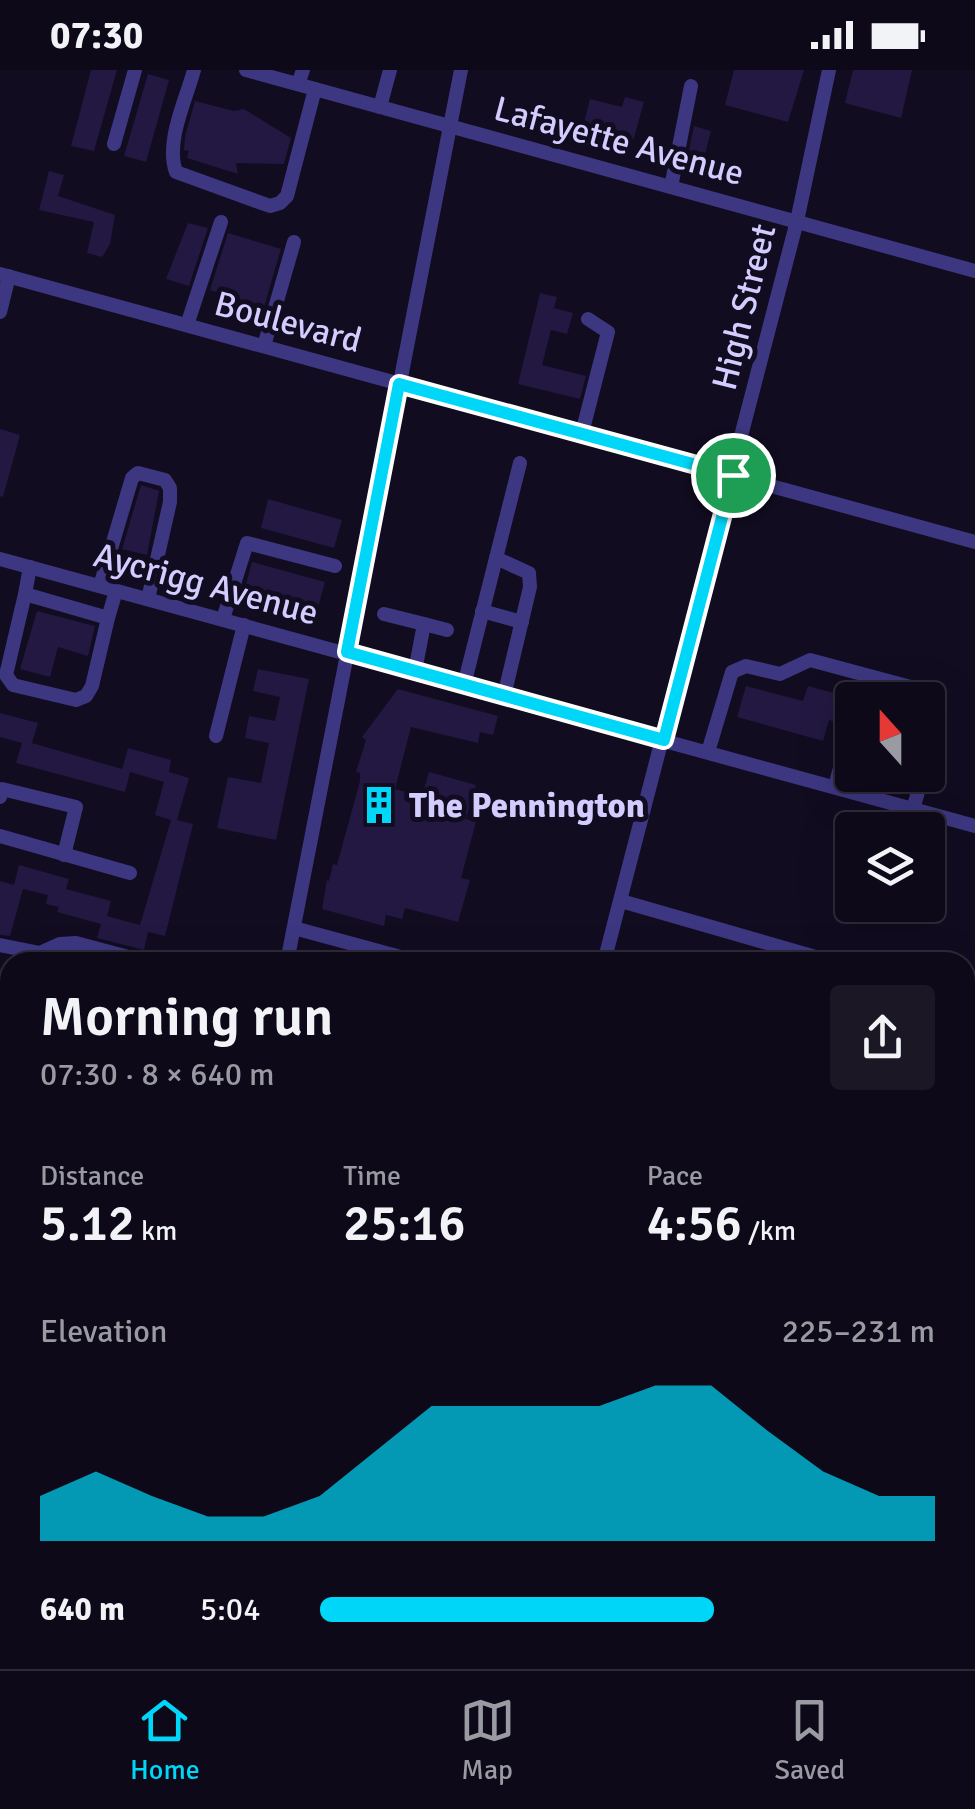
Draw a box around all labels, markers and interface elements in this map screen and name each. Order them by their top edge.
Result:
text: 07:30 [50,12,143,59]
street label: Lafayette Avenue [489,87,749,195]
street label: High Street [703,220,785,394]
street label: Boulevard [210,282,366,362]
pin [691,433,776,518]
icon: arrive [706,448,761,503]
street label: Aycrigg Avenue [89,533,323,635]
north arrow [835,682,945,792]
map controls [835,682,945,922]
building icon: The Pennington [358,784,400,826]
place label: The Pennington [409,784,645,827]
button: layers [835,812,945,922]
text: Morning run [40,983,333,1051]
button: share [830,985,935,1090]
text: 07:30 · 8 × 640 m [40,1055,275,1094]
text: Distance [40,1159,144,1193]
text: Time [343,1159,401,1193]
text: Pace [647,1159,703,1193]
text: 5.12 [40,1193,135,1255]
text: 25:16 [343,1193,465,1255]
text: 4:56 [647,1193,742,1255]
text: km [135,1214,177,1248]
text: /km [742,1214,796,1248]
text: Elevation [40,1312,167,1351]
text: 225–231 m [782,1312,935,1351]
text: 640 m [40,1590,125,1629]
text: 5:04 [200,1590,260,1629]
tab: Home [130,1693,200,1787]
tab: Map [460,1693,515,1787]
tab: Saved [775,1693,845,1787]

